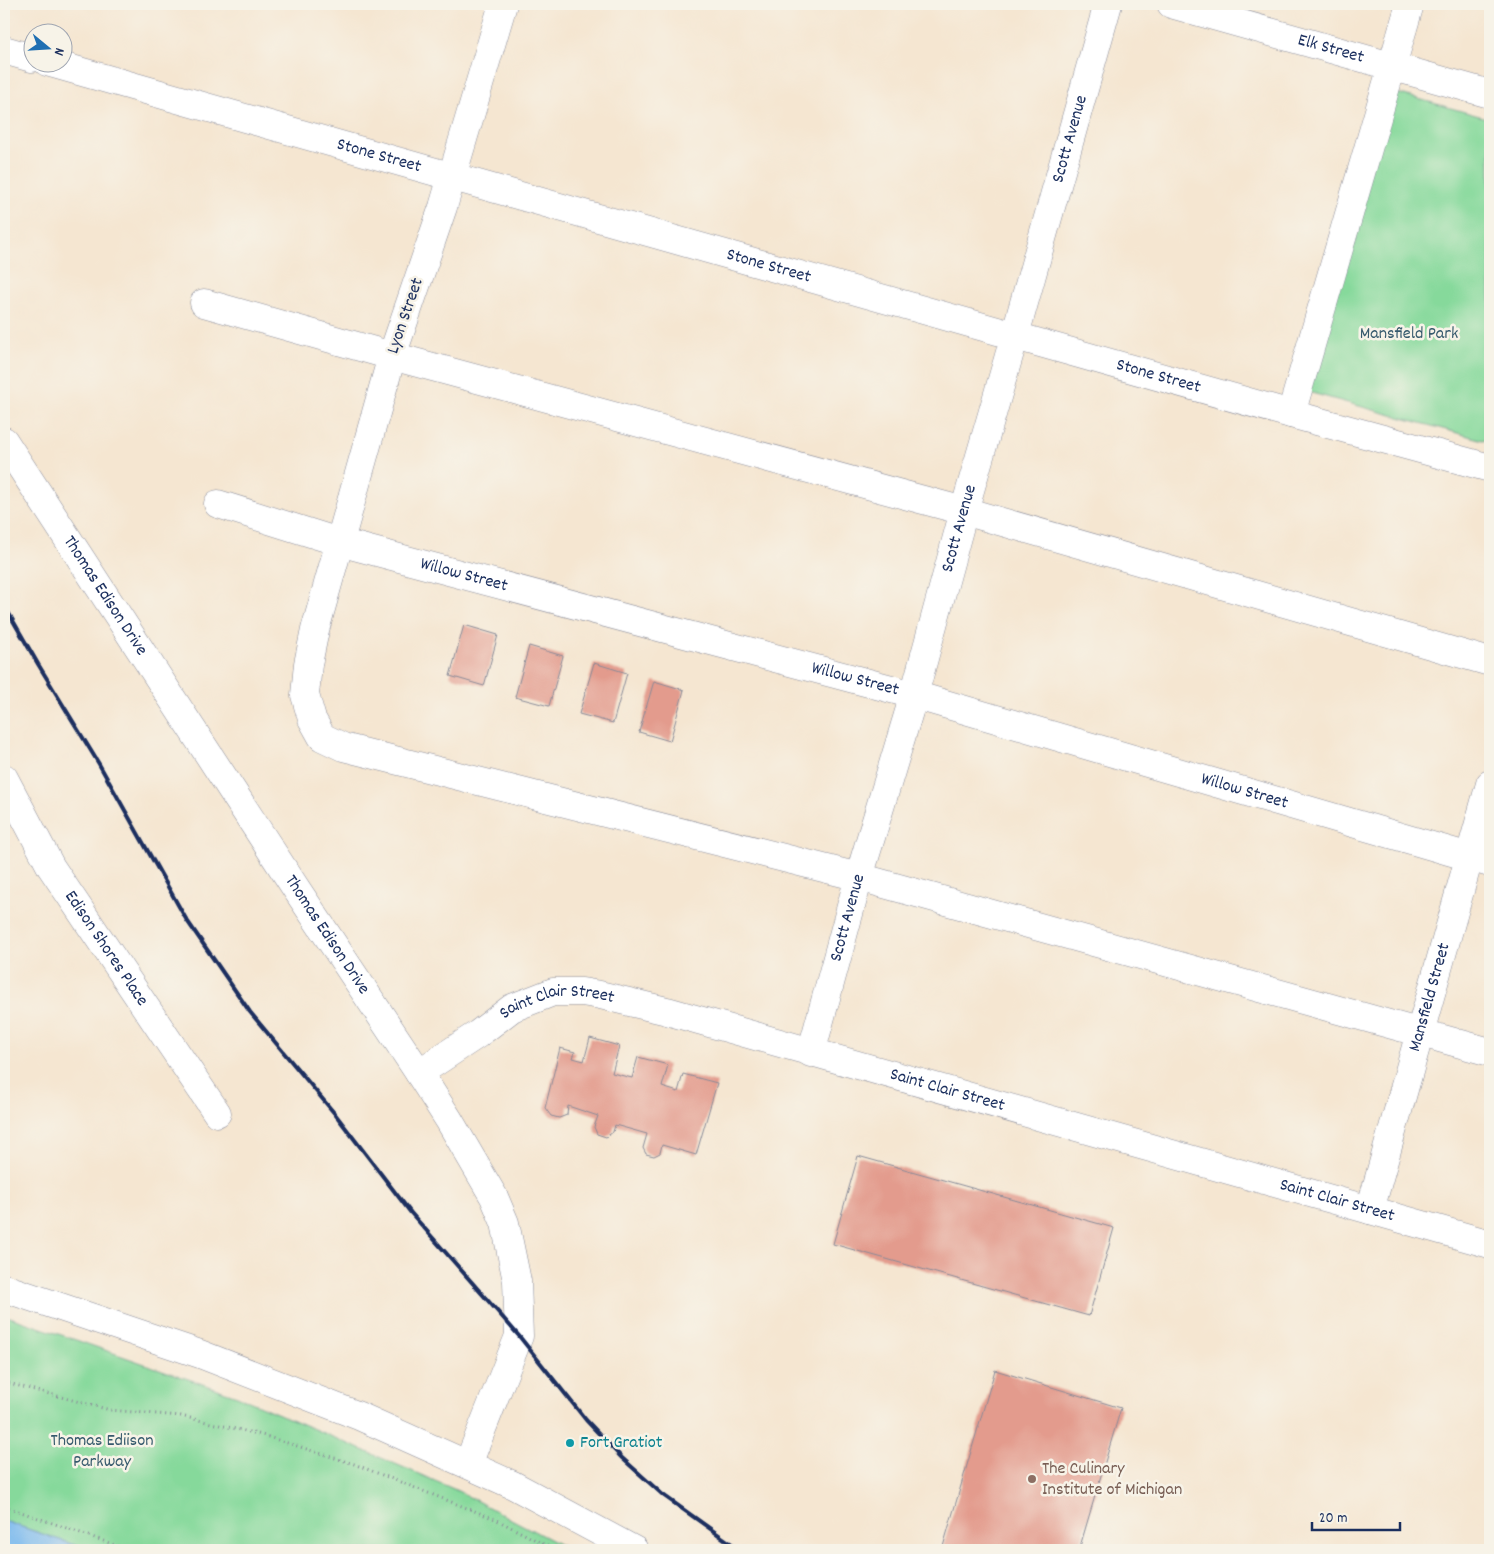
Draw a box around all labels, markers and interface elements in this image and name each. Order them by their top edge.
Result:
north arrow [22,22,72,72]
street label: Elk Street [1295,28,1367,70]
text: N [48,45,69,58]
street label: Scott Avenue [1046,92,1094,186]
street label: Stone Street [334,132,424,180]
street label: Stone Street [724,242,814,290]
street label: Lyon Street [381,274,431,357]
park label: Mansfield Park [1360,322,1458,347]
street label: Stone Street [1113,353,1204,400]
street label: Scott Avenue [935,482,983,575]
street label: Thomas Edison Drive [57,531,154,661]
street label: Willow Street [417,552,511,599]
street label: Willow Street [809,656,902,703]
street label: Willow Street [1198,767,1291,816]
street label: Thomas Edison Drive [278,870,376,1000]
street label: Scott Avenue [824,871,872,965]
street label: Edison Shores Place [58,886,154,1011]
street label: Mansfield Street [1403,940,1457,1054]
street label: Saint Clair Street [494,979,617,1026]
street label: Saint Clair Street [887,1062,1008,1119]
street label: Saint Clair Street [1277,1173,1398,1229]
park label: Thomas Ediison Parkway [50,1429,154,1475]
place label: Fort Gratiot [580,1431,663,1456]
marker: Fort Gratiot [564,1437,576,1449]
place label: The Culinary Institute of Michigan [1042,1457,1182,1503]
marker: The Culinary Institute of Michigan [1026,1473,1038,1485]
scale bar [1312,1499,1399,1531]
text: 20 m [1319,1508,1347,1530]

